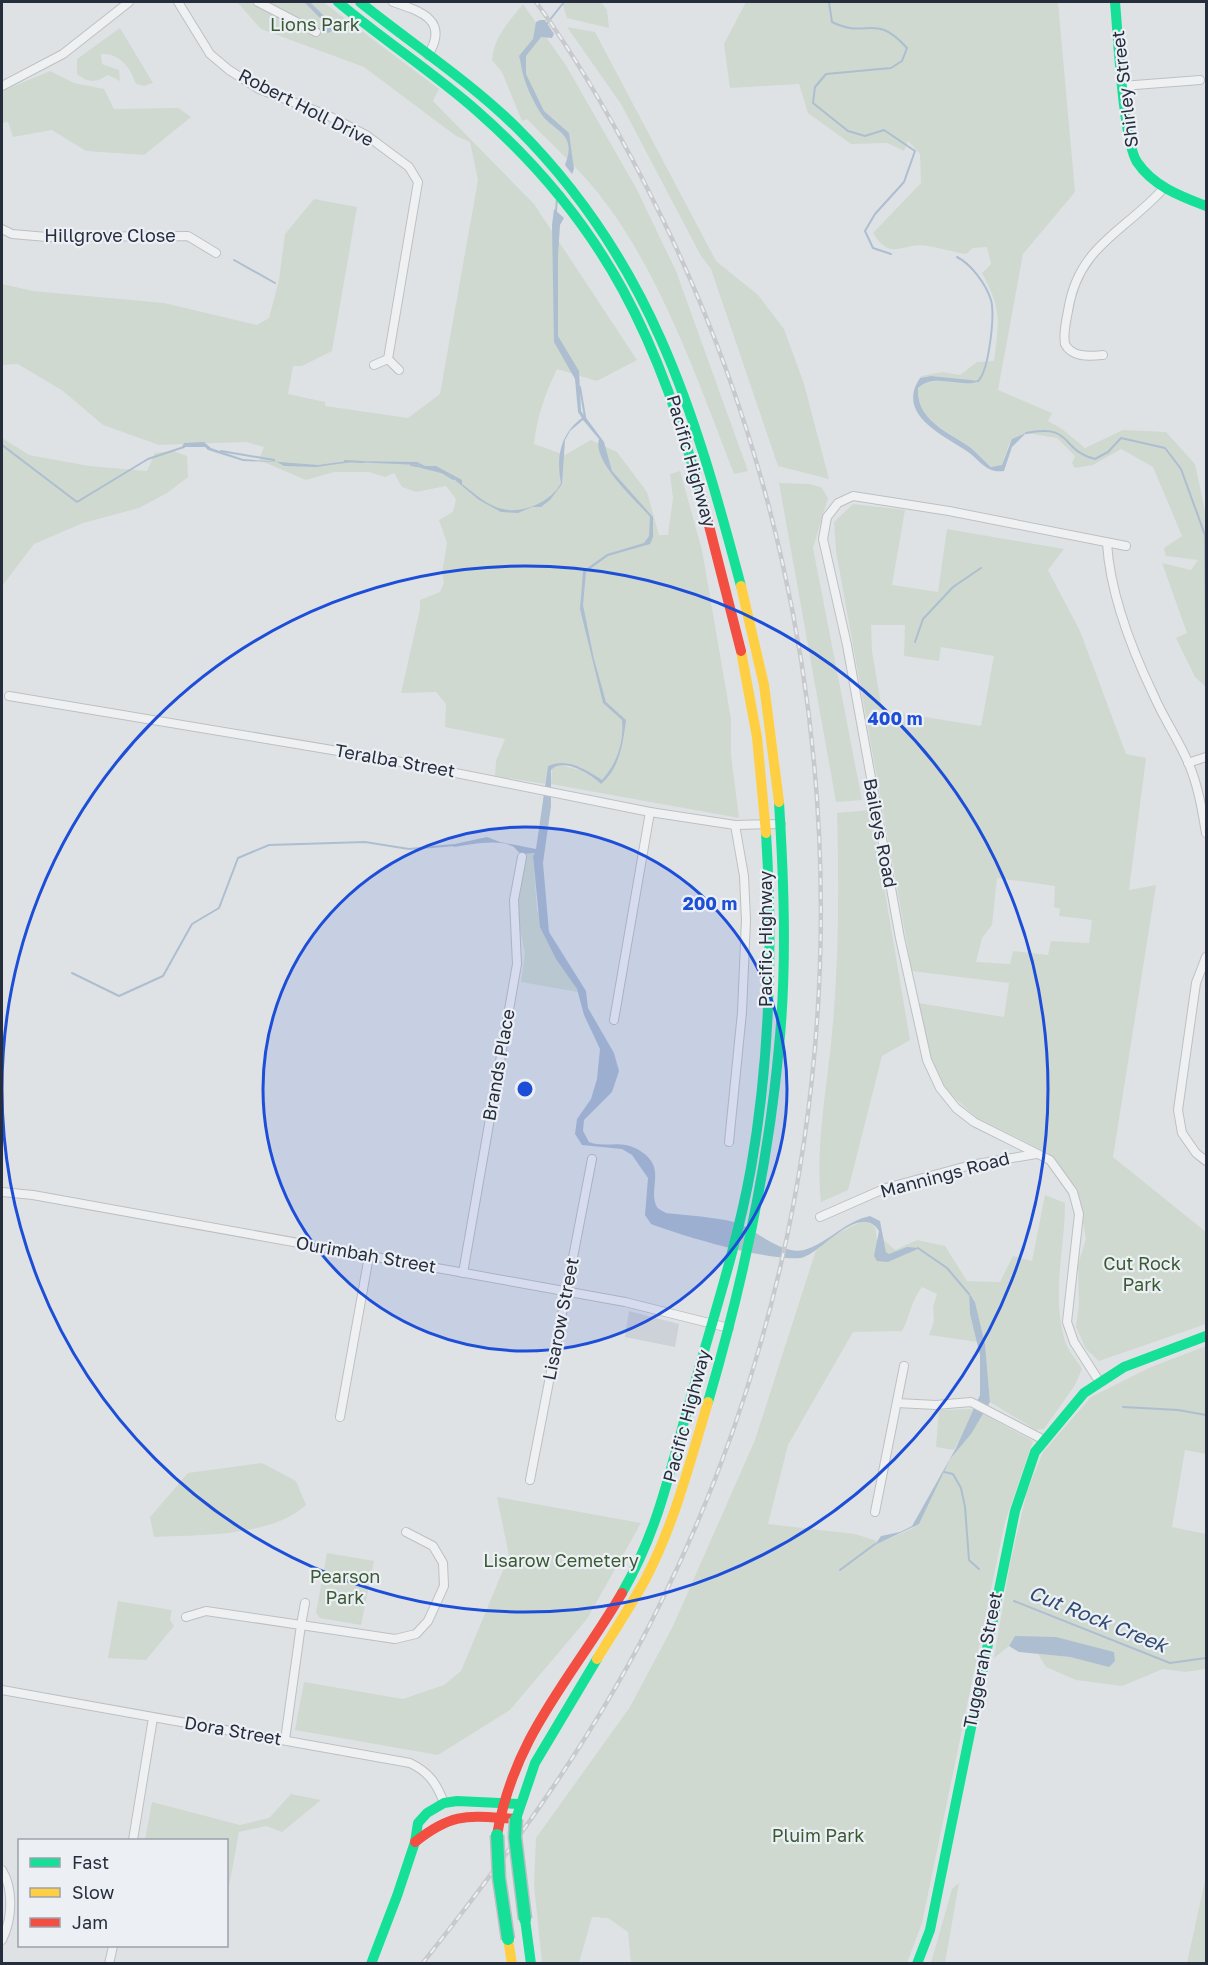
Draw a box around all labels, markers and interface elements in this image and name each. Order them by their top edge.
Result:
park label: Lions Park [270,13,360,35]
street label: Shirley Street [1106,29,1142,149]
street label: Robert Holl Drive [235,64,378,151]
street label: Hillgrove Close [44,224,176,246]
street label: Pacific Highway [663,392,721,529]
text: 400 m [868,707,922,729]
street label: Teralba Street [333,739,457,781]
street label: Baileys Road [860,776,902,889]
street label: Pacific Highway [754,871,776,1007]
text: 200 m [683,892,737,914]
street label: Brands Place [477,1007,519,1122]
centre of rings [515,1079,535,1099]
street label: Mannings Road [878,1146,1012,1202]
street label: Ourimbah Street [294,1231,438,1277]
park label: Cut Rock Park [1103,1252,1181,1295]
street label: Lisarow Street [537,1256,583,1382]
street label: Pacific Highway [658,1347,714,1485]
park label: Lisarow Cemetery [483,1549,639,1571]
park label: Pearson Park [310,1565,380,1608]
water label: Cut Rock Creek [1026,1579,1174,1658]
street label: Tuggerah Street [958,1590,1006,1730]
street label: Dora Street [183,1711,283,1749]
park label: Pluim Park [772,1824,864,1846]
legend [18,1839,228,1947]
text: Fast [72,1851,109,1873]
text: Slow [72,1881,115,1903]
text: Jam [72,1911,108,1933]

